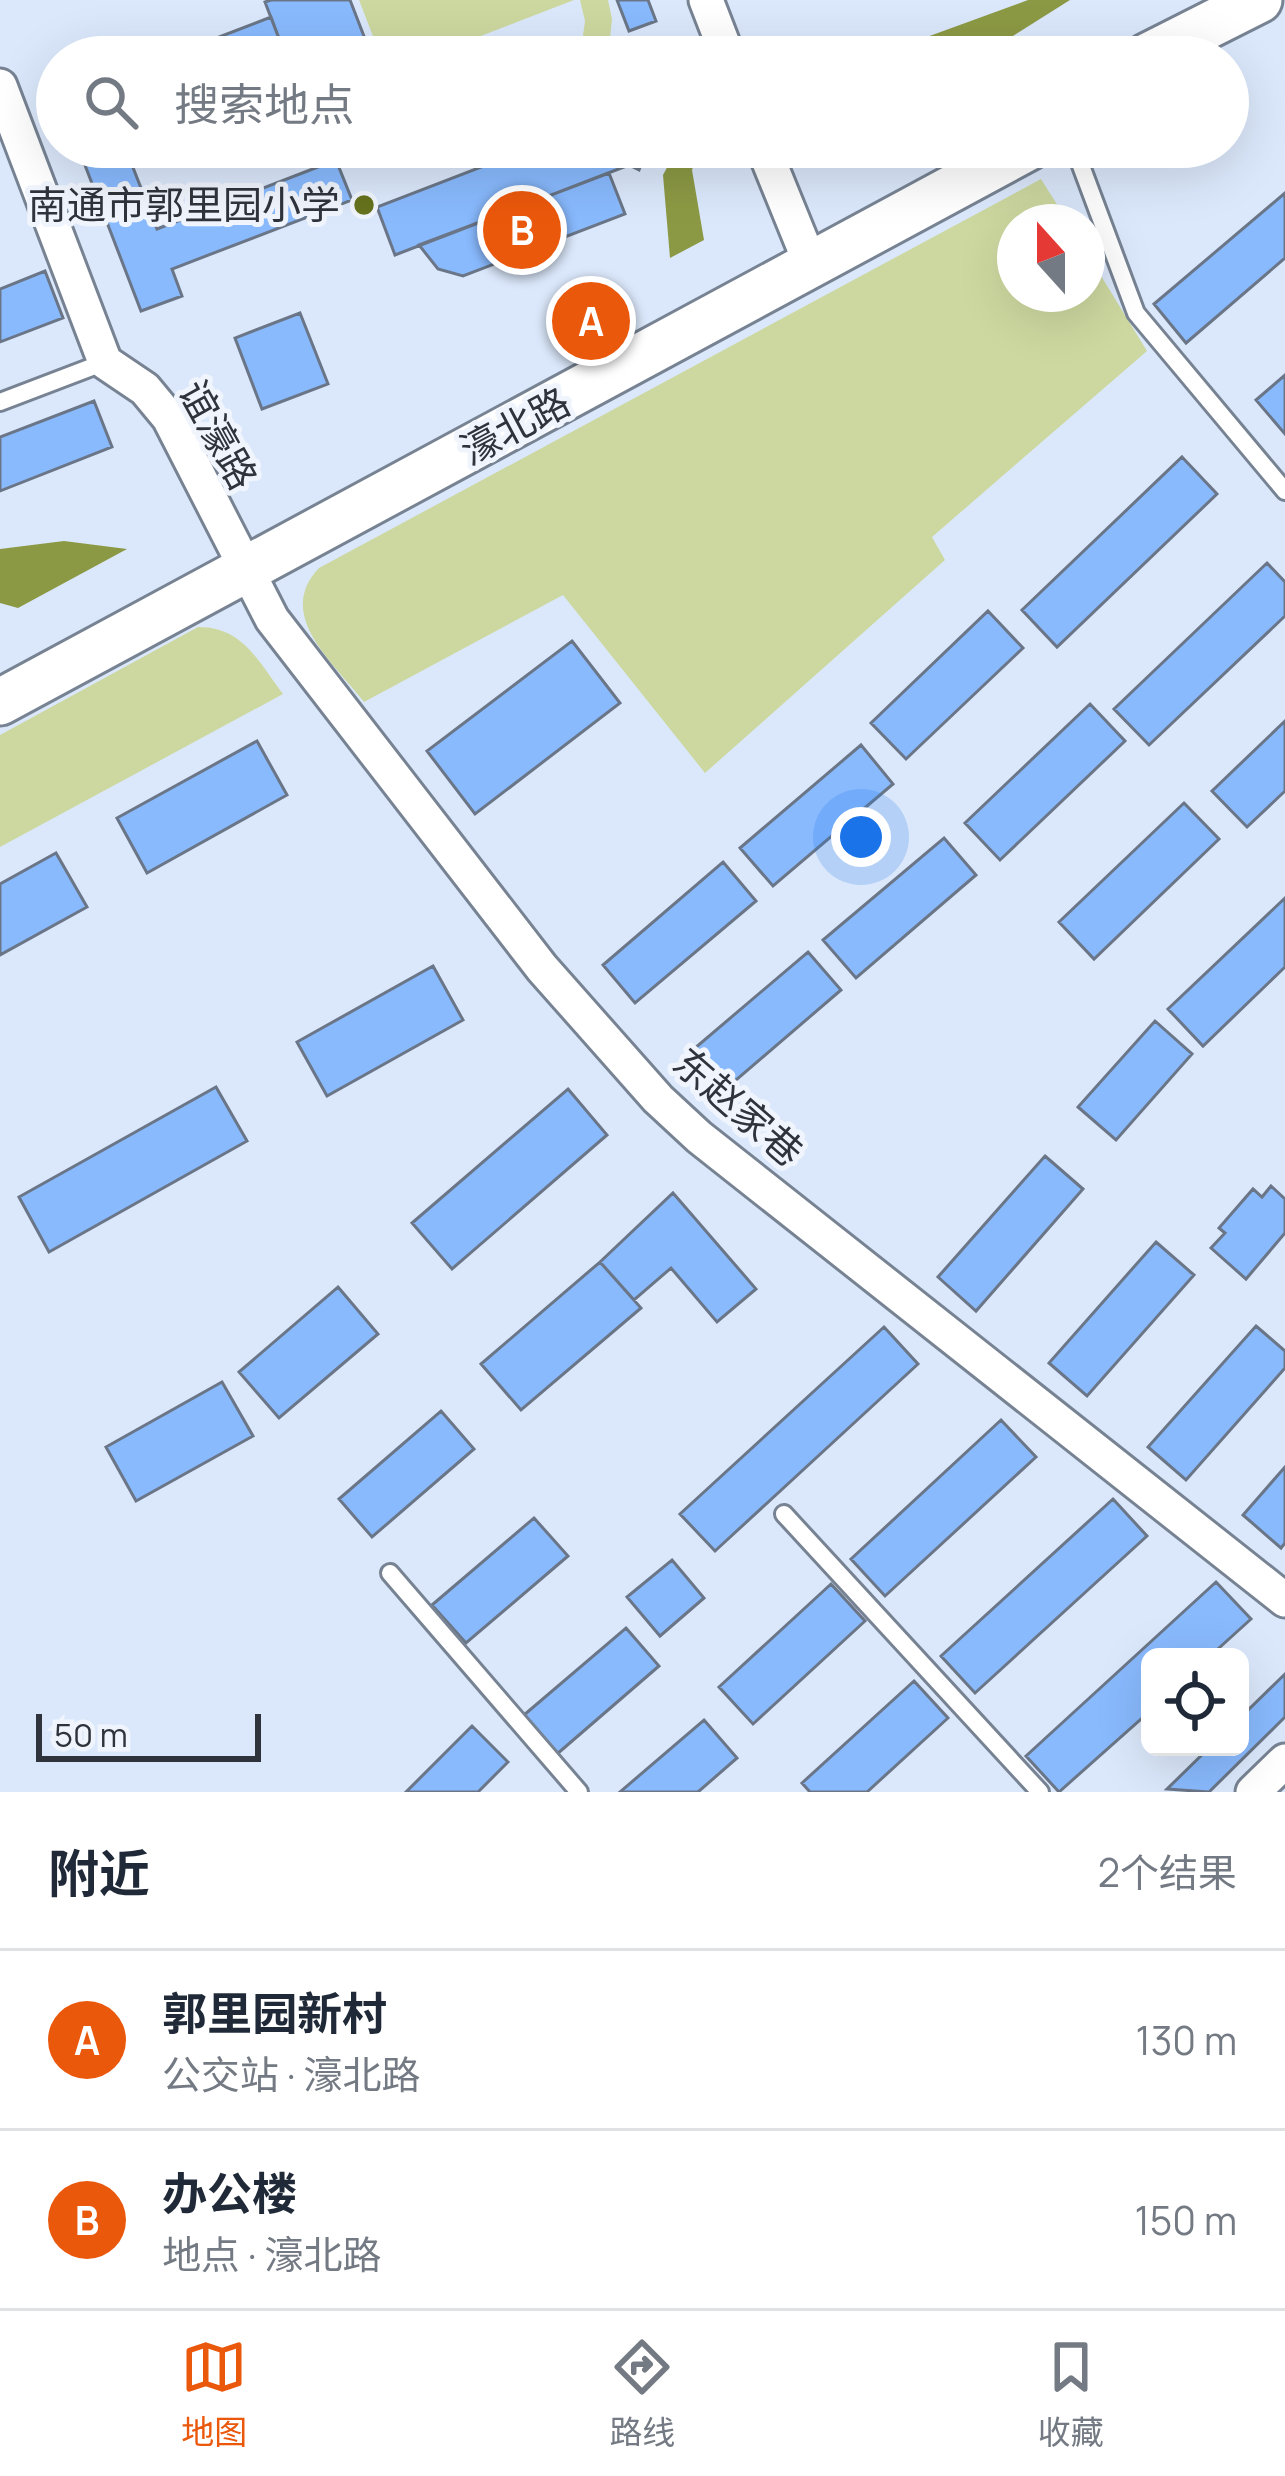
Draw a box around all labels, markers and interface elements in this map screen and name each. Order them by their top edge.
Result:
search box [36,36,1249,168]
icon: search [78,69,144,135]
text: 搜索地点 [174,73,354,135]
place label: 南通市郭里园小学 [28,177,340,231]
pin: B [483,185,561,275]
marker: 南通市郭里园小学 [351,192,377,218]
north arrow [997,204,1105,312]
pin: A [552,276,630,366]
street label: 谊濠路 [167,370,271,499]
street label: 濠北路 [450,374,579,476]
your location [831,807,891,867]
street label: 东赵家巷 [662,1035,815,1178]
map controls [1141,1648,1249,1756]
button: locate [1141,1648,1249,1756]
scale bar [36,1708,261,1761]
text: 50 m [54,1712,128,1757]
text: 附近 [48,1838,150,1907]
text: 2个结果 [1098,1845,1237,1899]
text: 郭里园新村 [162,1982,387,2044]
text: A [74,2013,100,2067]
text: 130 m [1136,2013,1237,2067]
text: 公交站 · 濠北路 [162,2047,420,2101]
text: 办公楼 [162,2162,297,2224]
text: B [75,2193,99,2247]
text: 150 m [1135,2193,1237,2247]
text: 地点 · 濠北路 [162,2227,381,2281]
tab: 地图 [181,2334,247,2454]
tab: 路线 [609,2334,675,2454]
tab: 收藏 [1038,2334,1104,2454]

